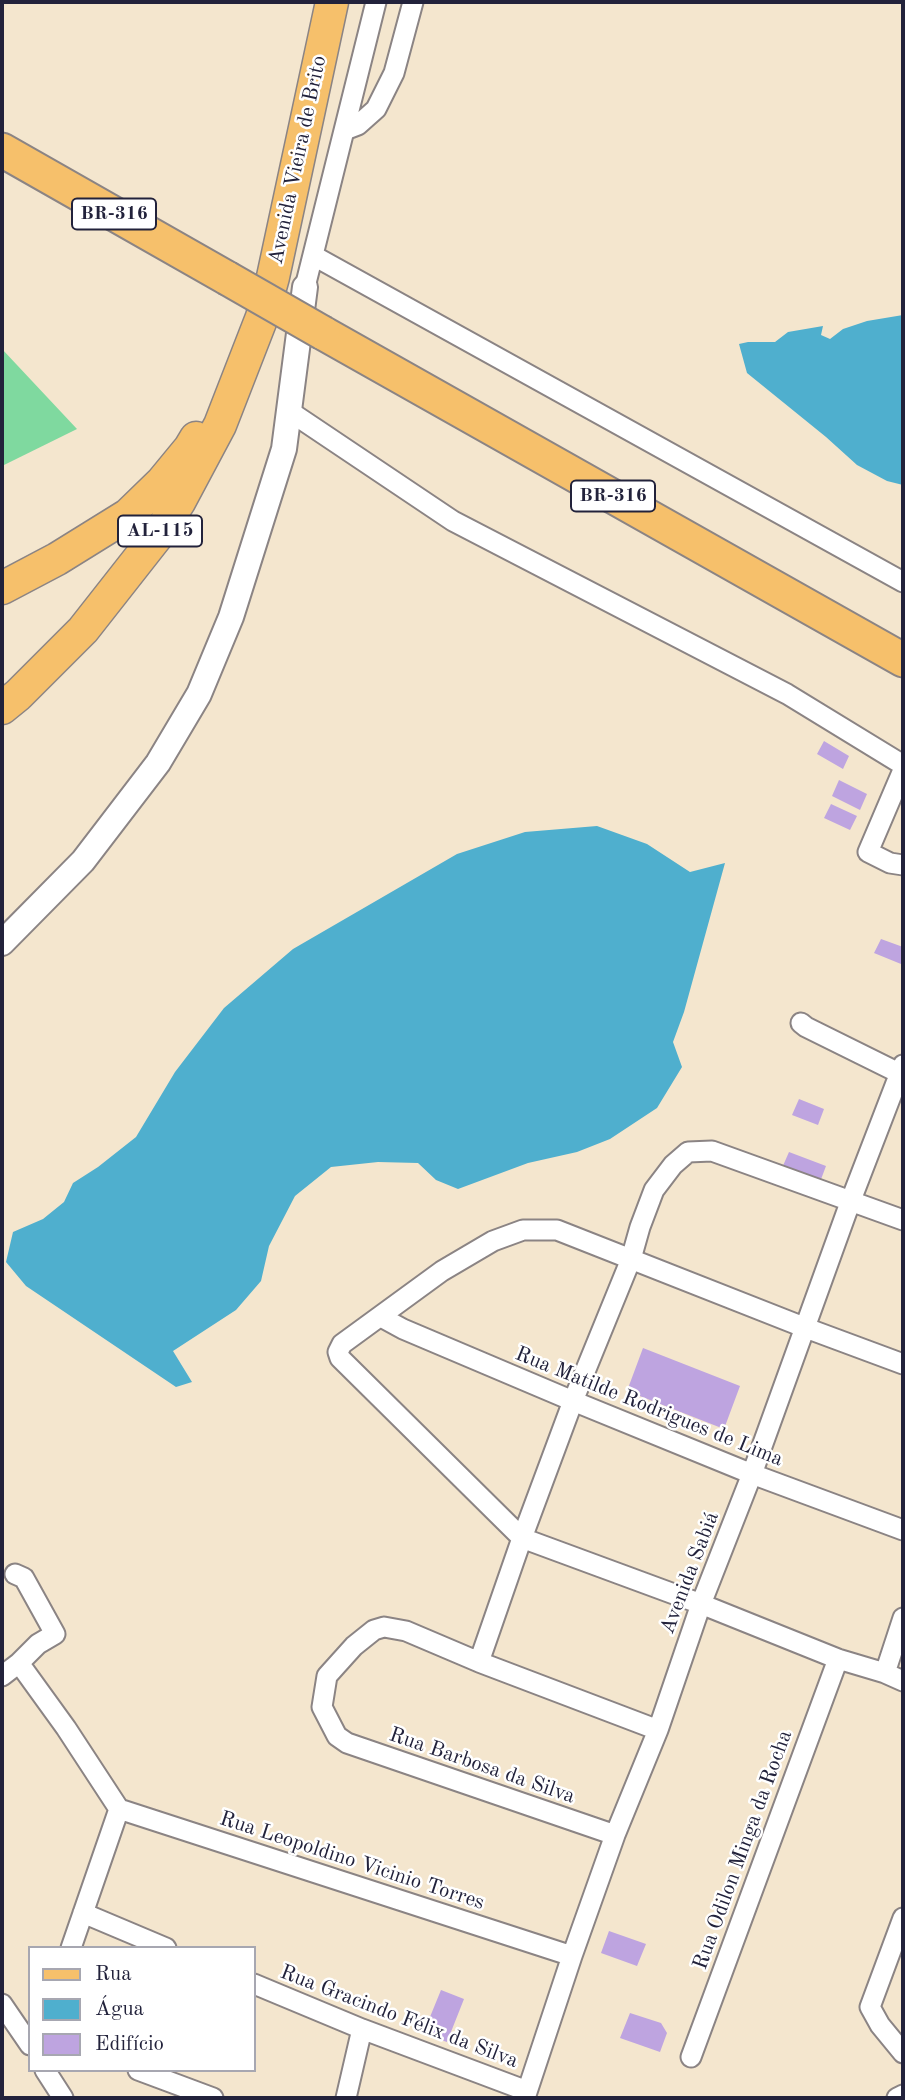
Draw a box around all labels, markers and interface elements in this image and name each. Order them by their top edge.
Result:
street label: Avenida Vieira de Brito [264,53,332,267]
road number: BR-316 [72,198,156,230]
road number: BR-316 [571,481,655,512]
road number: AL-115 [118,516,202,546]
street label: Rua Matilde Rodrigues de Lima [511,1342,787,1472]
street label: Avenida Sabiá [655,1508,725,1638]
street label: Rua Barbosa da Silva [386,1722,578,1810]
street label: Rua Odilon Minga da Rocha [688,1727,798,1973]
street label: Rua Leopoldino Vicinio Torres [216,1806,488,1916]
legend [28,1946,256,2072]
street label: Rua Gracindo Félix da Silva [276,1960,522,2074]
text: Rua [95,1964,132,1985]
text: Água [95,1999,144,2020]
text: Edifício [95,2034,164,2055]

